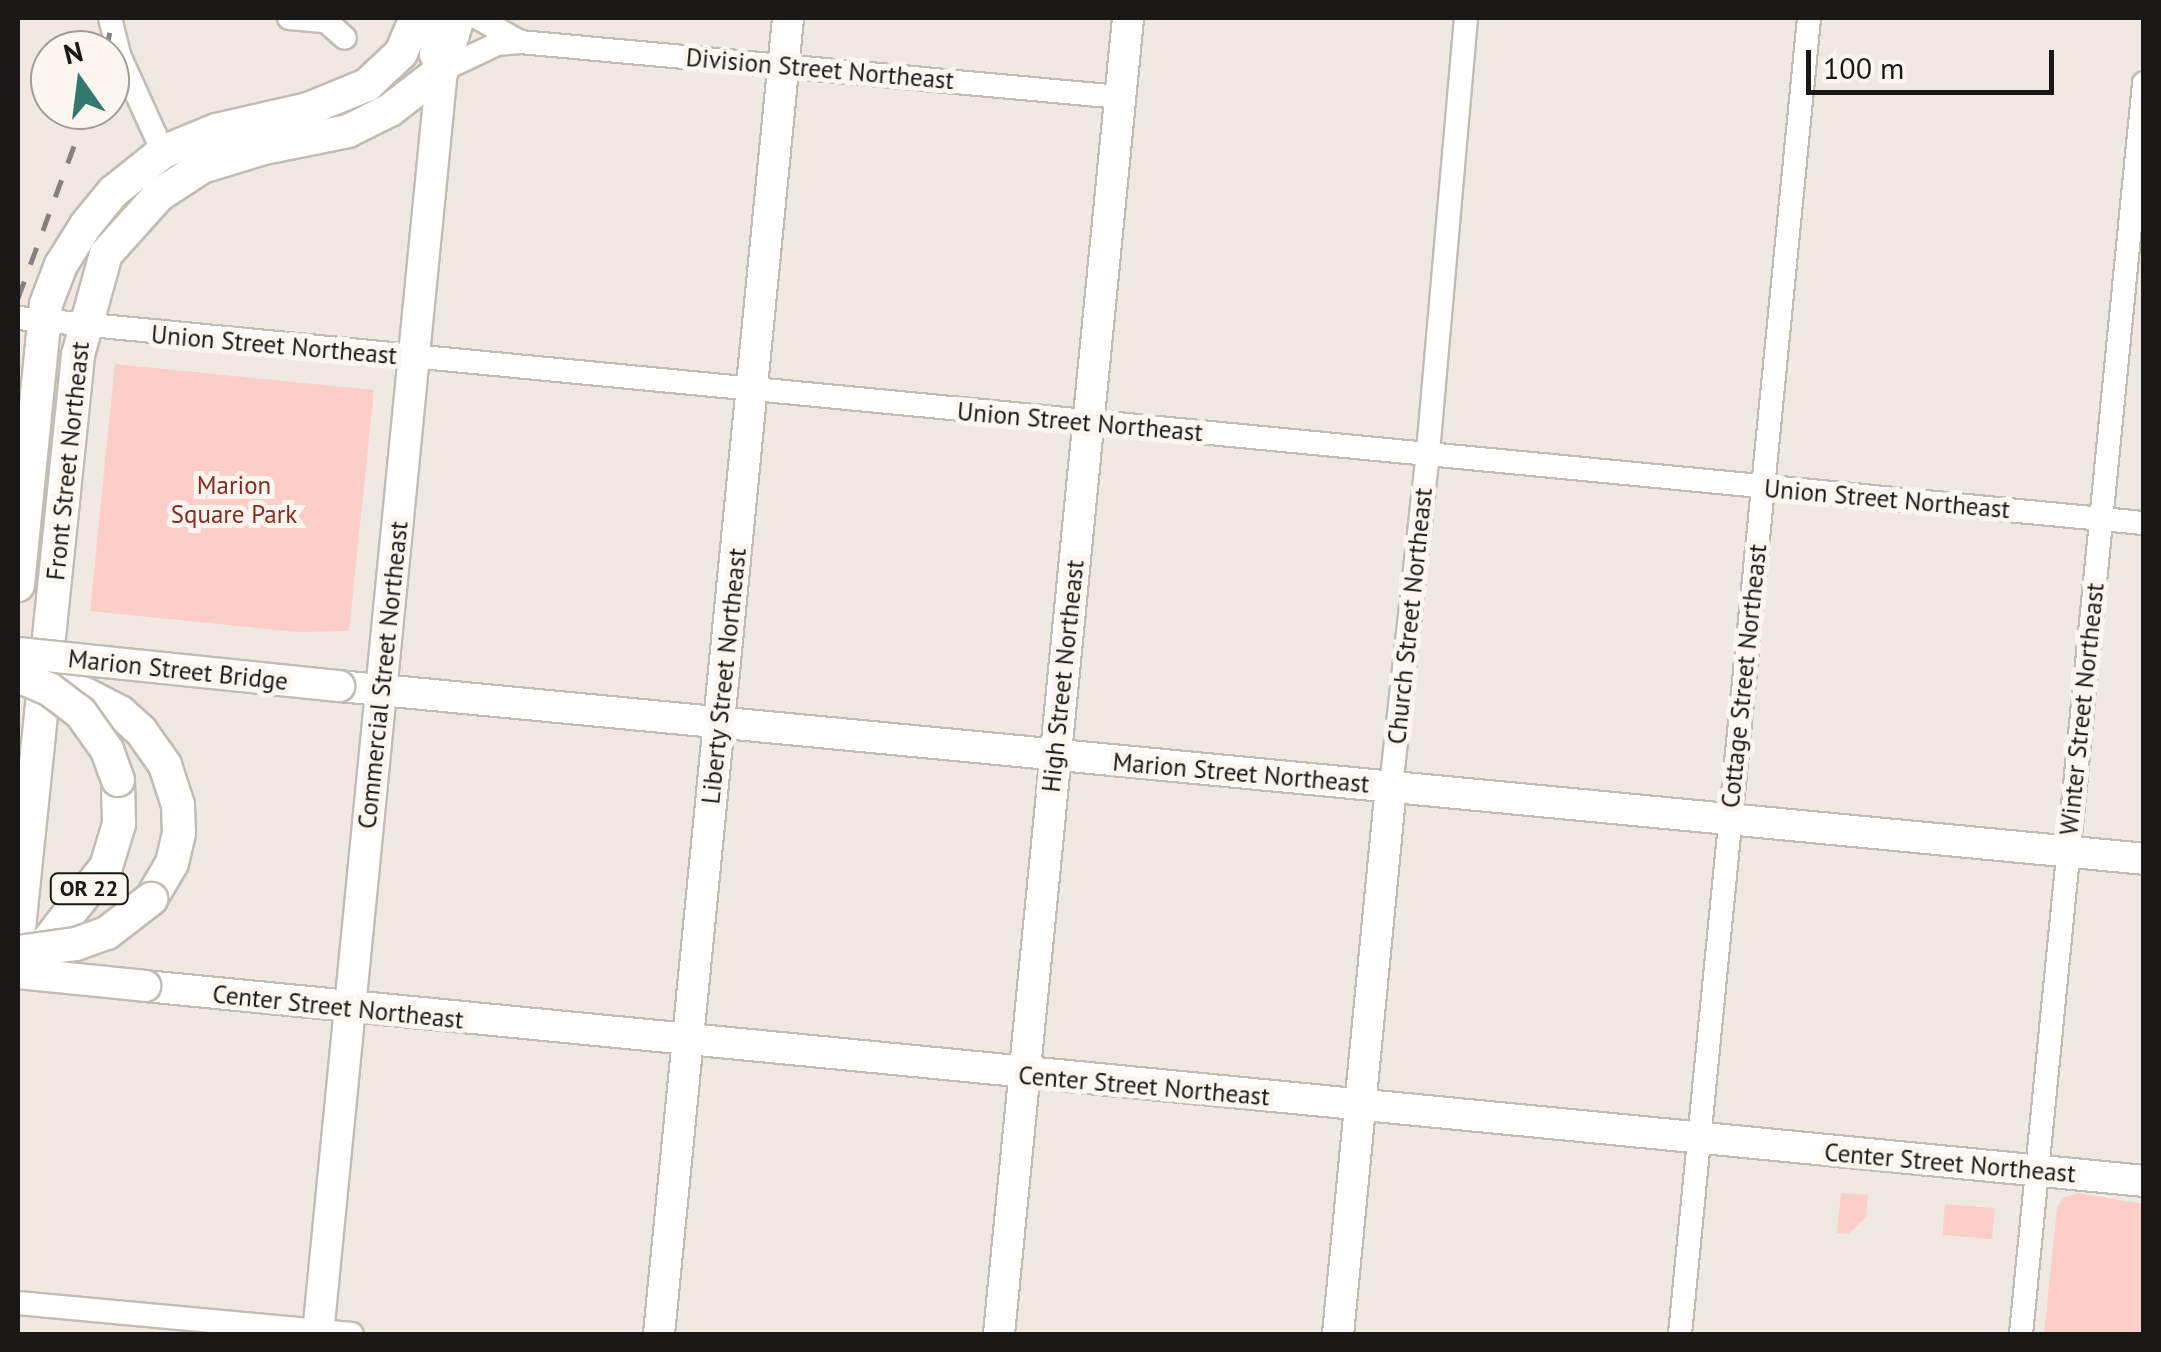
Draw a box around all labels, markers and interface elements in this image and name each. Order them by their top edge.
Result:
north arrow [30,30,130,130]
scale bar [1811,30,2058,92]
text: N [60,32,87,73]
street label: Division Street Northeast [685,42,955,96]
text: 100 m [1823,48,1904,87]
street label: Union Street Northeast [150,319,398,371]
street label: Front Street Northeast [41,340,95,582]
street label: Union Street Northeast [956,396,1204,448]
park label: Marion Square Park [171,471,297,530]
street label: Union Street Northeast [1763,473,2011,525]
street label: Church Street Northeast [1382,486,1438,746]
street label: Commercial Street Northeast [352,520,414,830]
street label: Cottage Street Northeast [1715,543,1773,809]
street label: Liberty Street Northeast [696,546,752,806]
street label: High Street Northeast [1036,558,1090,794]
street label: Winter Street Northeast [2054,581,2110,837]
street label: Marion Street Bridge [67,644,289,696]
street label: Marion Street Northeast [1111,747,1371,799]
road number: OR 22 [49,872,129,906]
street label: Center Street Northeast [211,979,465,1035]
street label: Center Street Northeast [1017,1060,1271,1112]
street label: Center Street Northeast [1823,1137,2077,1189]

